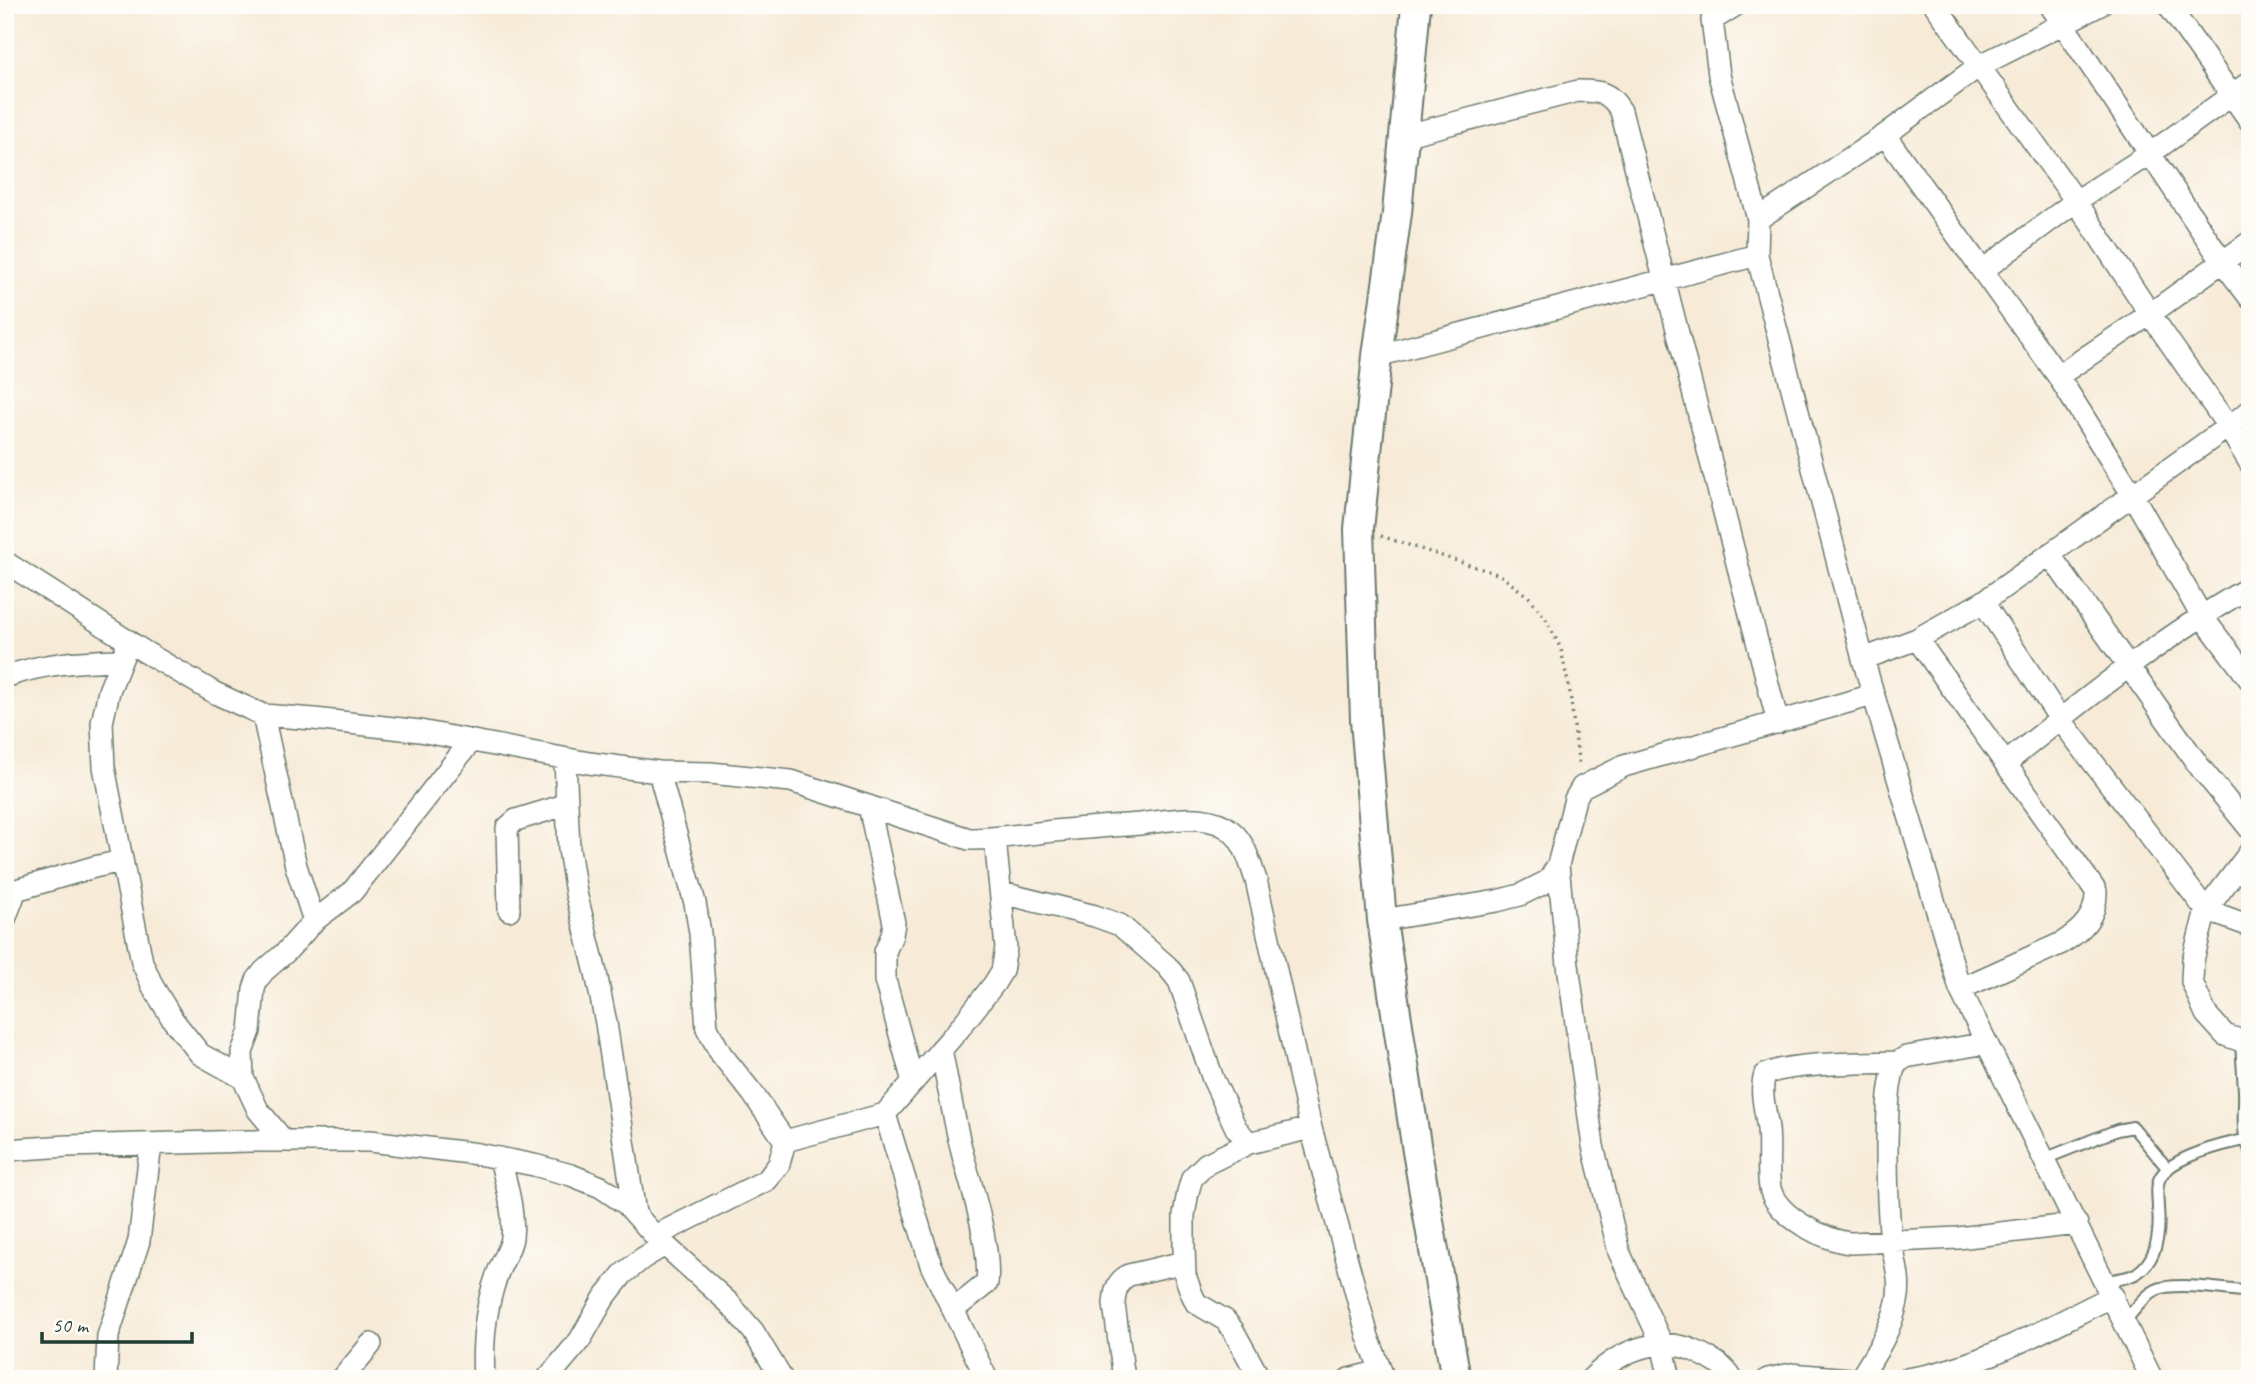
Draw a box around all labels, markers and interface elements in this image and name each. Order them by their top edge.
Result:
scale bar [42,1300,192,1344]
text: 50 m [52,1312,90,1338]

